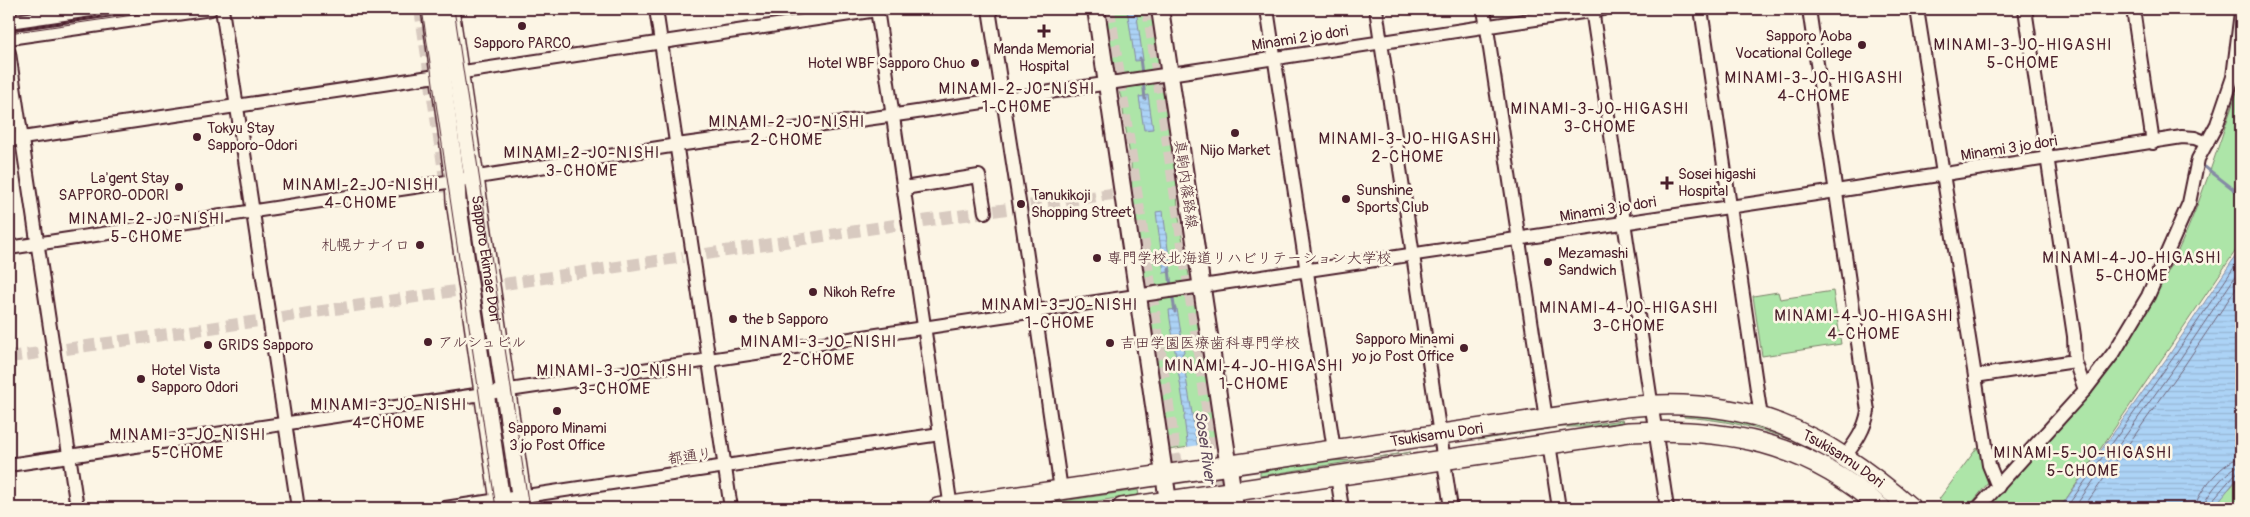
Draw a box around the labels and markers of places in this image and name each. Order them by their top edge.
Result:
marker: Sapporo PARCO [516,20,528,32]
marker: Manda Memorial Hospital [1037,24,1051,38]
place label: Sapporo Aoba Vocational College [1735,27,1853,63]
place label: Sapporo PARCO [473,34,571,53]
marker: Sapporo Aoba Vocational College [1856,39,1868,51]
place label: Manda Memorial Hospital [993,40,1095,76]
place label: Hotel WBF Sapporo Chuo [807,54,965,73]
marker: Hotel WBF Sapporo Chuo [969,57,981,69]
place label: Tokyu Stay Sapporo-Odori [207,119,297,155]
marker: Nijo Market [1229,127,1241,139]
marker: Tokyu Stay Sapporo-Odori [191,131,203,143]
place label: Nijo Market [1200,141,1271,160]
place label: Sosei higashi Hospital [1678,165,1756,201]
place label: La'gent Stay SAPPORO-ODORI [58,169,170,205]
marker: Sosei higashi Hospital [1660,176,1674,190]
marker: La'gent Stay SAPPORO-ODORI [173,181,185,193]
place label: Sunshine Sports Club [1356,181,1429,217]
place label: Tanukikoji Shopping Street [1031,186,1133,222]
marker: Sunshine Sports Club [1340,193,1352,205]
marker: Tanukikoji Shopping Street [1015,198,1027,210]
place label: 札幌ナナイロ [321,236,410,255]
marker: 札幌ナナイロ [414,239,426,251]
place label: Mezamashi Sandwich [1558,244,1628,280]
place label: 専門学校北海道リハビリテーション大学校 [1107,249,1392,268]
marker: 専門学校北海道リハビリテーション大学校 [1091,252,1103,264]
marker: Mezamashi Sandwich [1542,256,1554,268]
place label: Nikoh Refre [823,283,896,302]
marker: Nikoh Refre [807,286,819,298]
place label: the b Sapporo [742,310,828,329]
marker: the b Sapporo [727,313,739,325]
place label: Sapporo Minami yo jo Post Office [1351,330,1455,366]
place label: アルシュビル [438,333,526,352]
place label: 吉田学園医療歯科専門学校 [1120,334,1300,353]
place label: GRIDS Sapporo [218,336,313,355]
marker: アルシュビル [422,336,434,348]
marker: 吉田学園医療歯科専門学校 [1104,337,1116,349]
marker: GRIDS Sapporo [202,339,214,351]
marker: Sapporo Minami yo jo Post Office [1458,342,1470,354]
place label: Hotel Vista Sapporo Odori [151,361,238,397]
marker: Hotel Vista Sapporo Odori [135,373,147,385]
marker: Sapporo Minami 3 jo Post Office [551,405,563,417]
place label: Sapporo Minami 3 jo Post Office [507,419,607,455]

